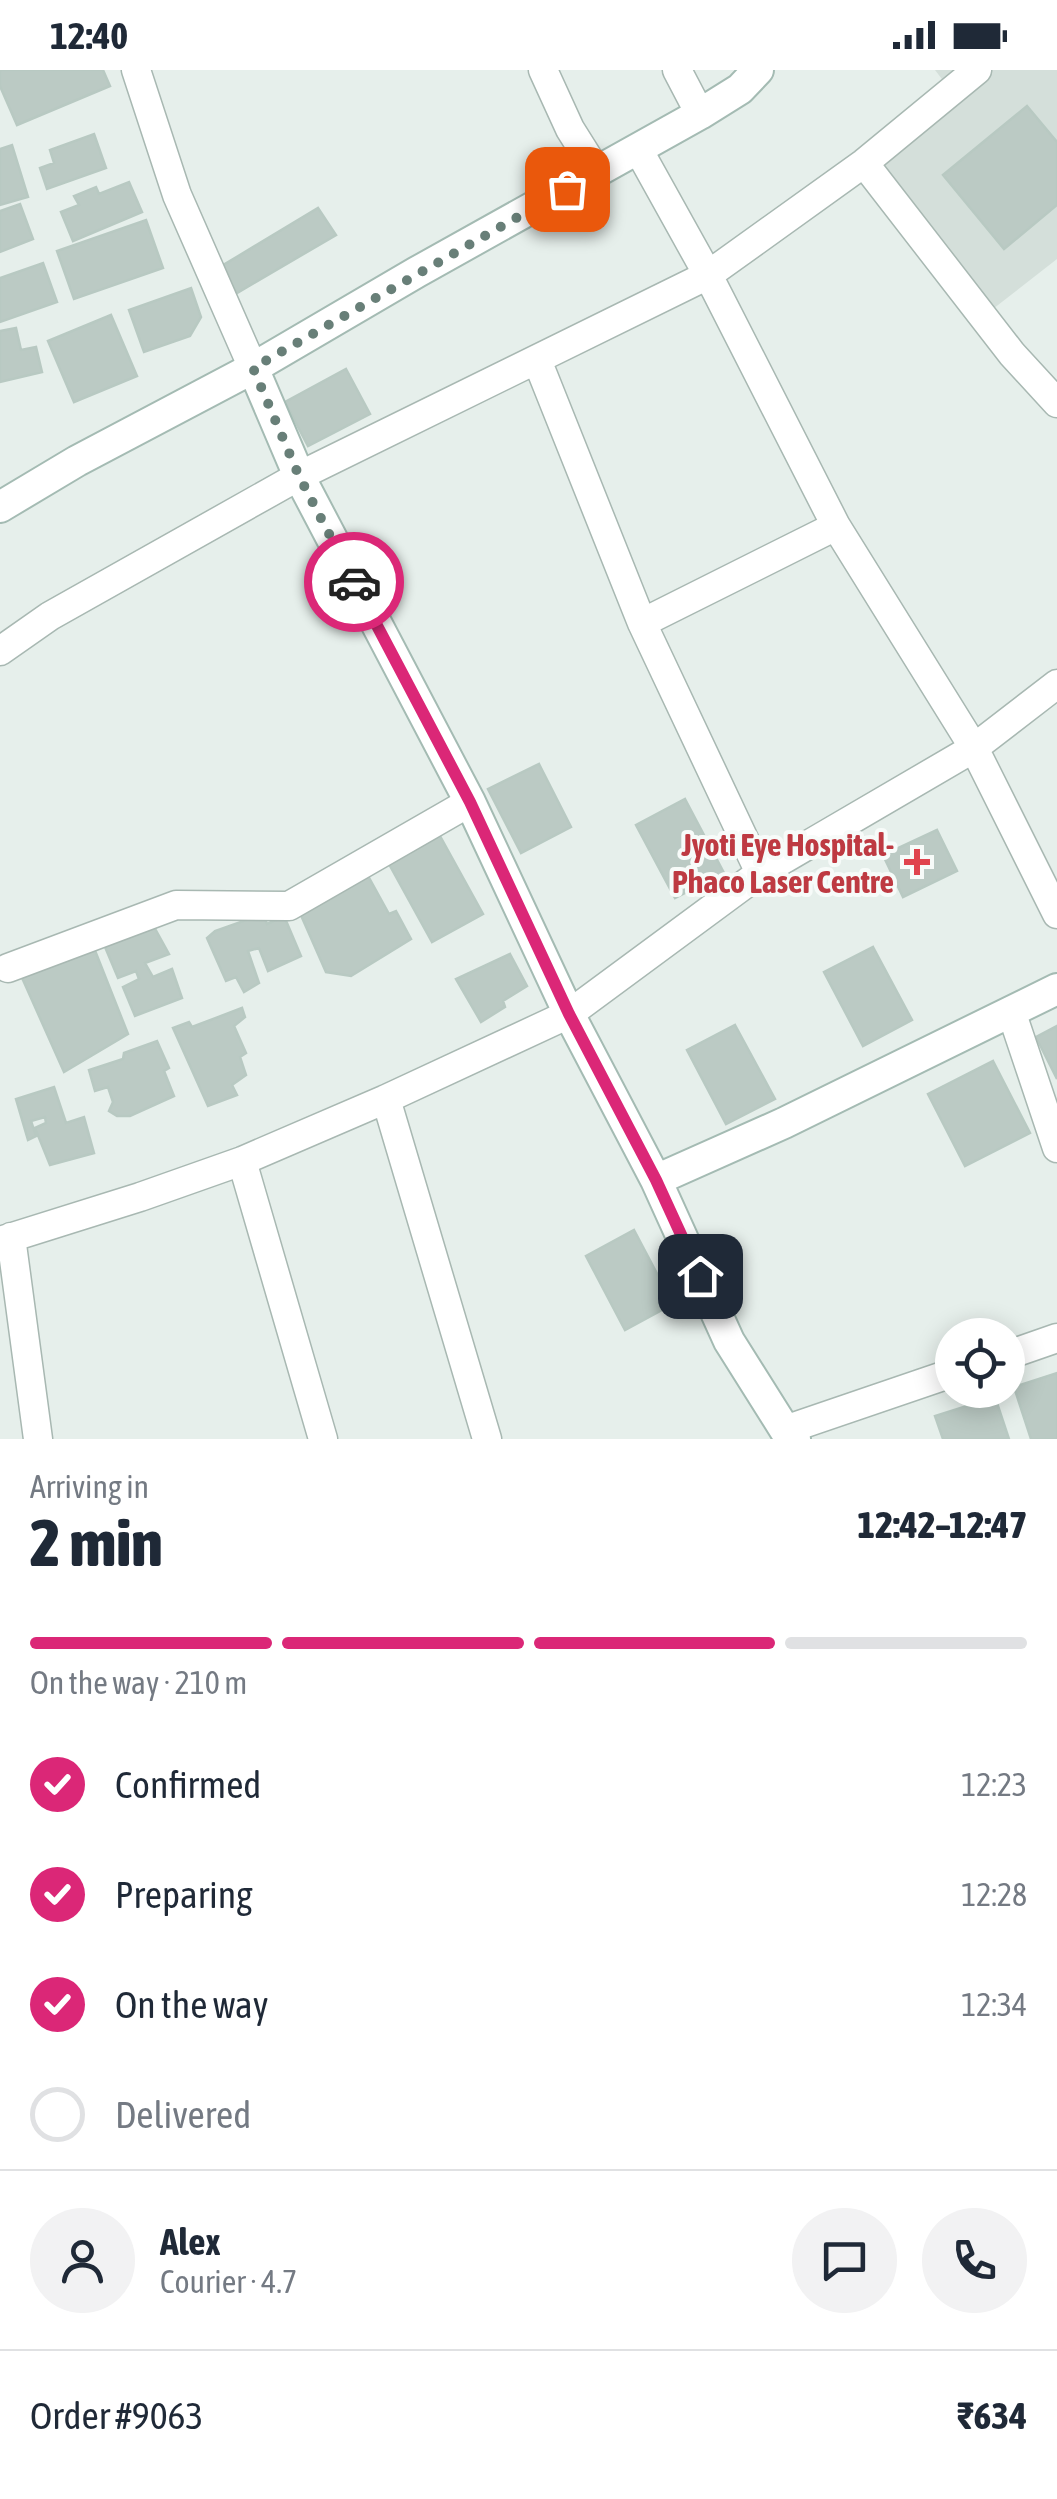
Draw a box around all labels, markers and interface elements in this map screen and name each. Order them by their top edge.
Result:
text: 12:40 [50,14,128,57]
pin [525,147,610,232]
icon: bag [540,162,595,217]
courier [304,532,404,632]
icon: car [327,555,382,610]
place label: Jyoti Eye Hospital- Phaco Laser Centre [672,826,894,900]
marker: Jyoti Eye Hospital- Phaco Laser Centre [904,849,930,875]
pin [658,1234,743,1319]
icon: home [673,1249,728,1304]
map controls [935,1318,1025,1408]
button: locate [935,1318,1025,1408]
text: Arriving in [30,1468,149,1505]
text: 12:42–12:47 [857,1503,1027,1546]
text: 2 min [30,1505,163,1580]
text: On the way · 210 m [30,1664,247,1701]
icon: check [30,1757,85,1812]
text: Confirmed [115,1763,261,1806]
text: 12:23 [961,1766,1027,1803]
icon: check [30,1867,85,1922]
text: Preparing [115,1873,253,1916]
text: 12:28 [961,1876,1027,1913]
icon: check [30,1977,85,2032]
text: On the way [115,1983,268,2026]
text: 12:34 [961,1986,1027,2023]
text: Delivered [115,2093,251,2136]
button: person [30,2208,135,2313]
button: chat [792,2208,897,2313]
button: phone [922,2208,1027,2313]
text: Alex [160,2220,221,2263]
text: Courier · 4.7 [160,2263,297,2300]
text: Order #9063 [30,2394,203,2437]
text: ₹634 [957,2394,1027,2437]

